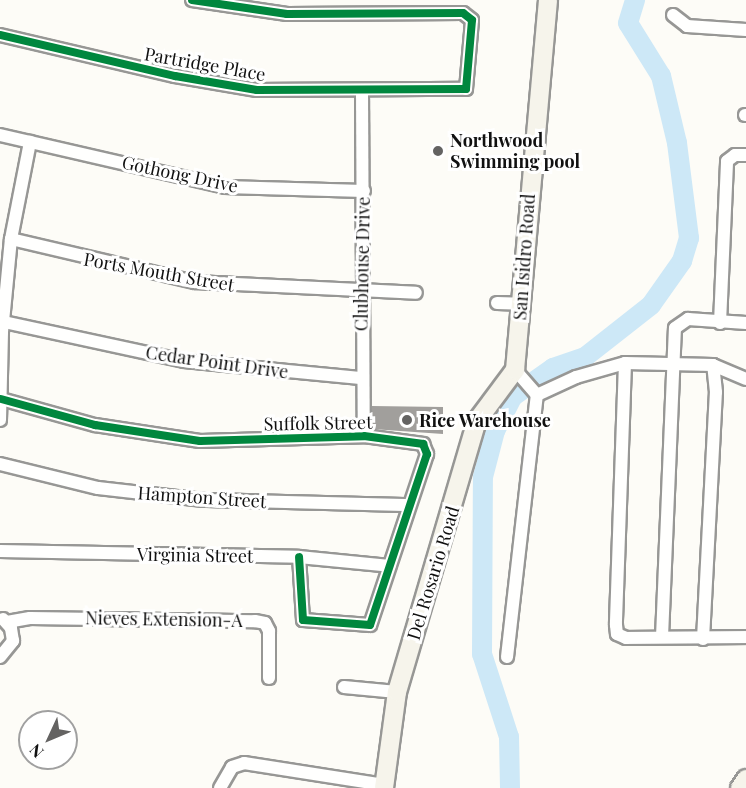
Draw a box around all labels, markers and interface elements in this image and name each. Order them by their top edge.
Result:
street label: Partridge Place [143,43,267,85]
place label: Northwood Swimming pool [450,130,580,172]
marker: Northwood Swimming pool [431,144,445,158]
street label: Gothong Drive [120,151,240,197]
street label: San Isidro Road [509,193,539,321]
street label: Clubhouse Drive [350,197,374,331]
street label: Ports Mouth Street [82,248,236,296]
street label: Cedar Point Drive [144,341,290,383]
place label: Rice Warehouse [419,409,551,431]
street label: Suffolk Street [263,411,373,435]
marker: Rice Warehouse [400,413,414,427]
street label: Hampton Street [137,482,267,512]
street label: Del Rosario Road [402,503,464,643]
street label: Virginia Street [136,543,254,567]
street label: Nieves Extension-A [85,607,243,631]
north arrow [18,710,78,770]
text: N [25,740,48,763]

